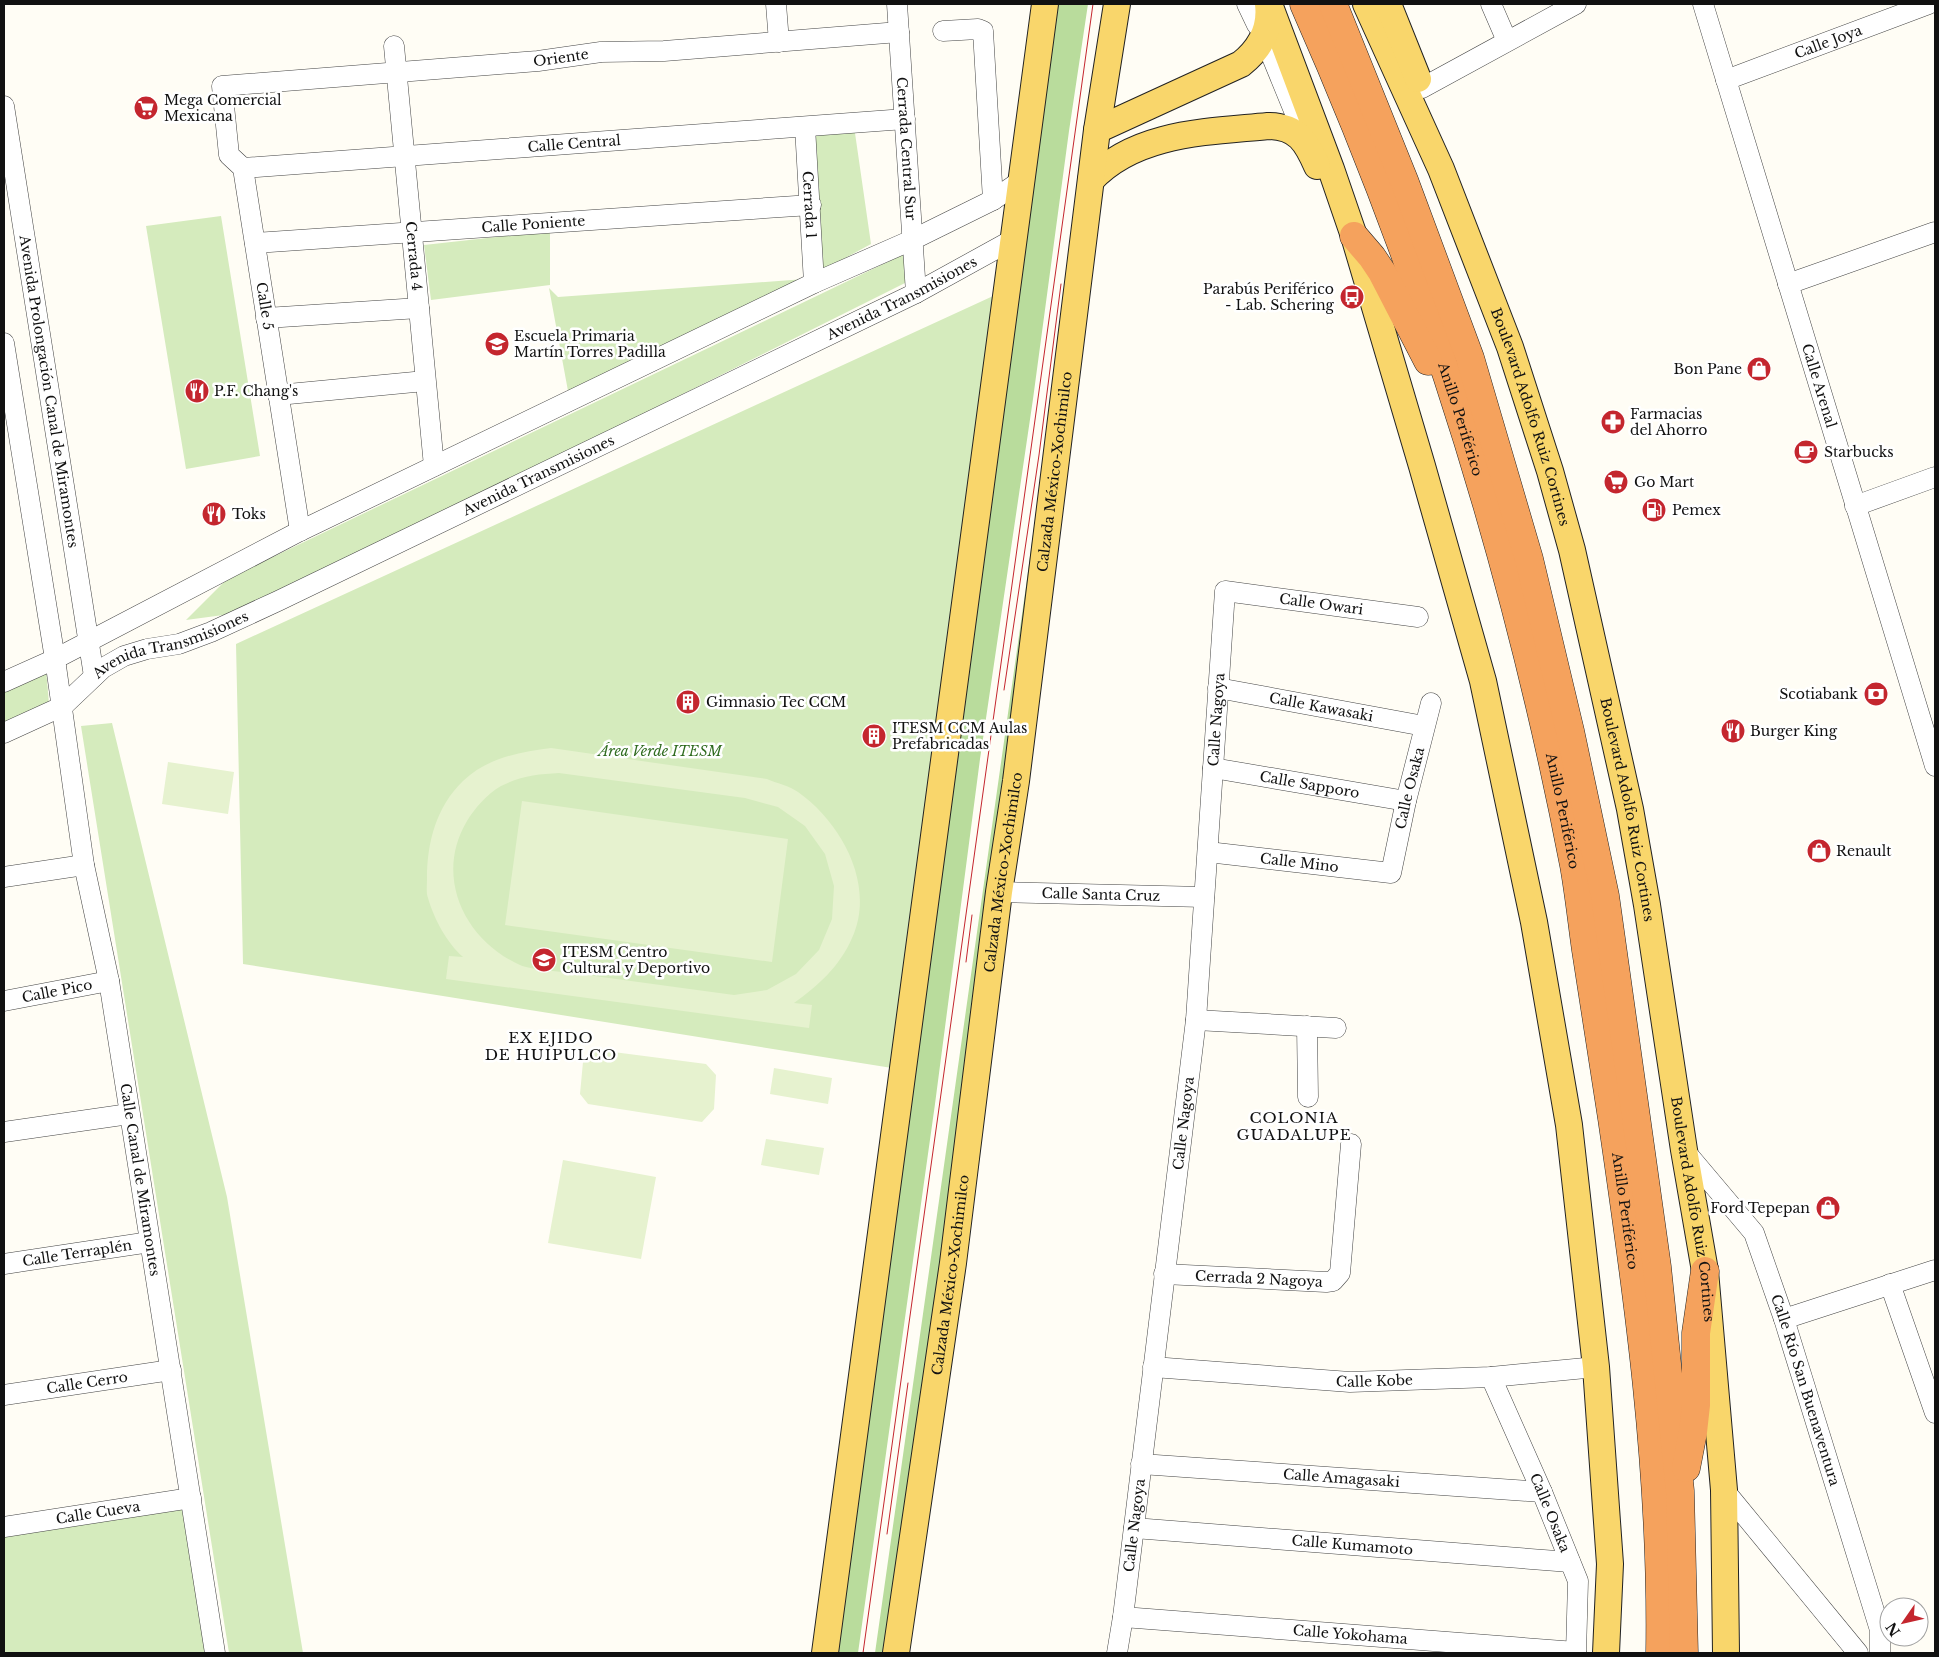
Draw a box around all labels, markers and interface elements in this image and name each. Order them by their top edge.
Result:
street label: Calle Joya [1792,21,1865,63]
street label: Oriente [532,45,590,71]
street label: Cerrada Central Sur [893,76,920,221]
place label: Mega Comercial Mexicana [164,91,282,125]
supermarket icon: Mega Comercial Mexicana [133,95,159,121]
street label: Calle Central [527,131,622,156]
street label: Cerrada 1 [799,171,820,239]
street label: Calle Poniente [481,211,586,237]
street label: Cerrada 4 [402,221,426,292]
street label: Avenida Prolongación Canal de Miramontes [15,233,83,549]
street label: Avenida Transmisiones [823,252,980,344]
place label: Parabús Periférico - Lab. Schering [1203,280,1335,314]
street label: Calle 5 [252,281,278,331]
bus stop icon: Parabús Periférico - Lab. Schering [1339,284,1365,310]
street label: Boulevard Adolfo Ruiz Cortines [1487,305,1574,528]
place label: Escuela Primaria Martín Torres Padilla [514,327,666,361]
school or university icon: Escuela Primaria Martín Torres Padilla [484,331,510,357]
street label: Calle Arenal [1798,341,1841,430]
shop icon: Bon Pane [1746,356,1772,382]
street label: Anillo Periférico [1434,359,1487,478]
place label: Bon Pane [1674,360,1742,378]
street label: Calzada México-Xochimilco [1033,370,1076,573]
restaurant icon: P.F. Chang's [184,378,210,404]
place label: P.F. Chang's [214,382,298,400]
place label: Farmacias del Ahorro [1630,405,1707,439]
pharmacy icon: Farmacias del Ahorro [1600,409,1626,435]
street label: Avenida Transmisiones [459,431,617,520]
cafe icon: Starbucks [1793,439,1819,465]
place label: Starbucks [1824,443,1894,461]
supermarket icon: Go Mart [1603,469,1629,495]
place label: Go Mart [1634,473,1695,491]
fuel station icon: Pemex [1641,497,1667,523]
restaurant icon: Toks [201,501,227,527]
place label: Pemex [1672,501,1721,519]
place label: Toks [232,505,266,523]
street label: Calle Owari [1278,589,1364,619]
street label: Avenida Transmisiones [88,607,251,683]
street label: Calle Nagoya [1204,672,1228,767]
bank icon: Scotiabank [1863,681,1889,707]
place label: Scotiabank [1779,685,1858,703]
building icon: Gimnasio Tec CCM [675,689,701,715]
street label: Calle Kawasaki [1268,689,1375,726]
place label: Gimnasio Tec CCM [706,693,846,711]
street label: Boulevard Adolfo Ruiz Cortines [1596,696,1658,923]
restaurant icon: Burger King [1720,718,1746,744]
place label: ITESM CCM Aulas Prefabricadas [892,719,1027,753]
place label: Burger King [1750,722,1838,740]
building icon: ITESM CCM Aulas Prefabricadas [861,723,887,749]
park label: Área Verde ITESM [596,742,723,760]
street label: Calle Osaka [1391,745,1428,831]
street label: Anillo Periférico [1542,750,1584,870]
street label: Calle Sapporo [1258,767,1361,802]
street label: Calzada México-Xochimilco [980,771,1026,973]
shop icon: Renault [1806,838,1832,864]
place label: Renault [1836,842,1892,860]
street label: Calle Mino [1259,849,1340,876]
street label: Calle Santa Cruz [1041,884,1161,905]
place label: ITESM Centro Cultural y Deportivo [562,943,710,977]
school or university icon: ITESM Centro Cultural y Deportivo [531,947,557,973]
street label: Calle Pico [20,975,94,1006]
district label: EX EJIDO DE HUIPULCO [485,1028,617,1064]
street label: Calle Nagoya [1169,1075,1198,1171]
street label: Calle Canal de Miramontes [116,1082,164,1277]
street label: Boulevard Adolfo Ruiz Cortines [1667,1095,1718,1323]
district label: COLONIA GUADALUPE [1236,1108,1352,1144]
street label: Anillo Periférico [1608,1150,1642,1271]
street label: Calzada México-Xochimilco [928,1174,973,1376]
shop icon: Ford Tepepan [1815,1195,1841,1221]
place label: Ford Tepepan [1710,1199,1810,1217]
street label: Calle Terraplén [21,1236,133,1270]
street label: Cerrada 2 Nagoya [1195,1267,1323,1291]
street label: Calle Río San Buenaventura [1767,1292,1844,1488]
street label: Calle Cerro [45,1368,129,1398]
street label: Calle Kobe [1335,1371,1413,1391]
street label: Calle Amagasaki [1283,1465,1401,1491]
street label: Calle Osaka [1526,1470,1574,1555]
street label: Calle Nagoya [1120,1477,1149,1573]
street label: Calle Cueva [55,1497,141,1528]
street label: Calle Kumamoto [1291,1531,1414,1559]
north arrow [1879,1597,1929,1647]
text: N [1882,1619,1904,1640]
street label: Calle Yokohama [1292,1621,1409,1648]

